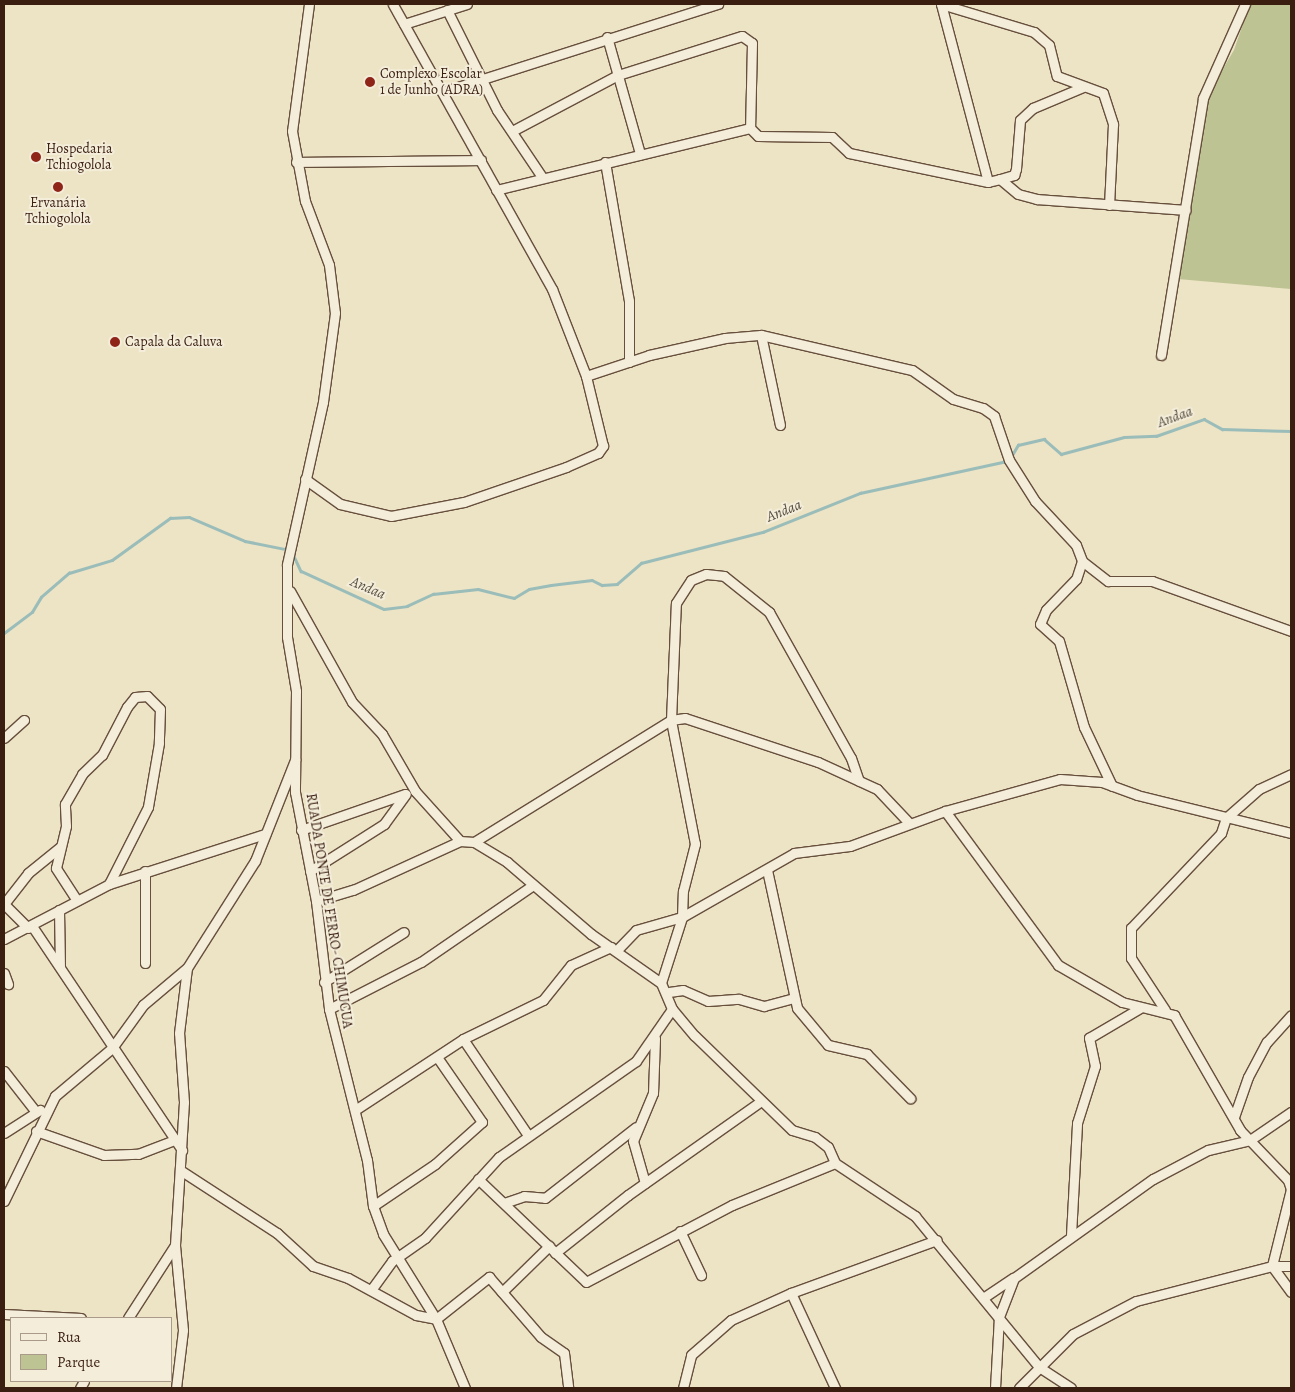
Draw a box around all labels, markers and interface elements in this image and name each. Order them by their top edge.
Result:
place label: Complexo Escolar 1 de Junho (ADRA) [380,66,483,98]
marker: Complexo Escolar 1 de Junho (ADRA) [364,76,376,88]
place label: Hospedaria Tchiogolola [46,141,112,174]
marker: Hospedaria Tchiogolola [30,151,42,163]
marker: Ervanária Tchiogolola [52,181,64,193]
place label: Ervanária Tchiogolola [25,195,91,228]
place label: Capala da Caluva [125,334,223,350]
marker: Capala da Caluva [109,336,121,348]
water label: Andaa [1155,402,1195,432]
water label: Andaa [764,496,804,526]
water label: Andaa [348,573,388,603]
street label: RUA DA PONTE DE FERRO- CHIMUCUA [302,792,356,1030]
legend [10,1317,172,1382]
text: Rua [57,1327,81,1347]
text: Parque [57,1352,100,1372]

